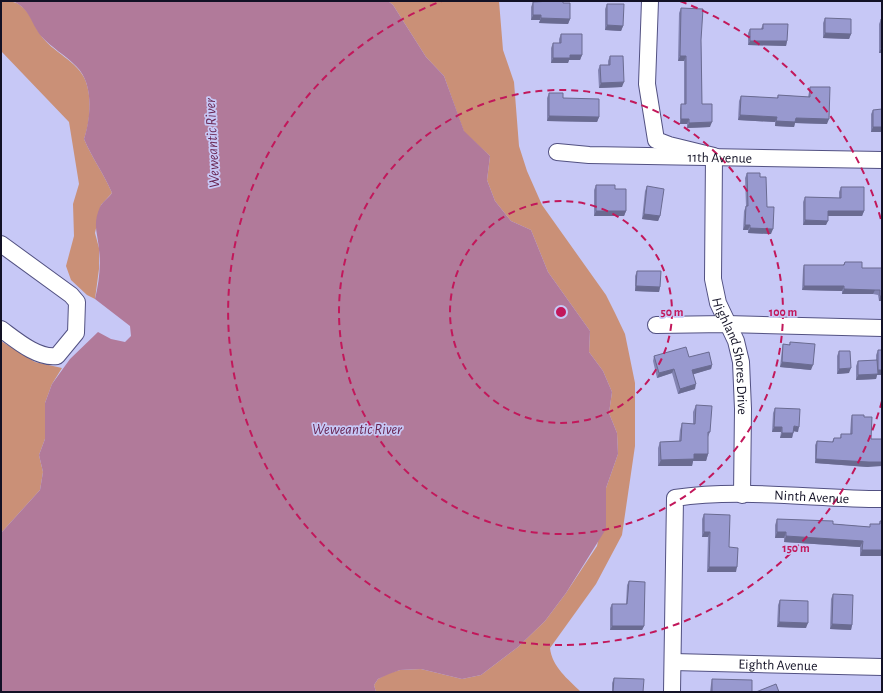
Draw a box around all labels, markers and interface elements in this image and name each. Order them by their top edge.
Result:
water label: Weweantic River [203,97,222,188]
street label: 11th Avenue [687,151,752,166]
street label: Highland Shores Drive [709,296,749,415]
centre of rings [554,305,568,319]
text: 50 m [661,306,684,318]
text: 100 m [769,306,797,318]
water label: Weweantic River [312,422,403,437]
street label: Ninth Avenue [774,489,850,506]
text: 150 m [782,542,810,554]
street label: Eighth Avenue [738,658,818,673]

